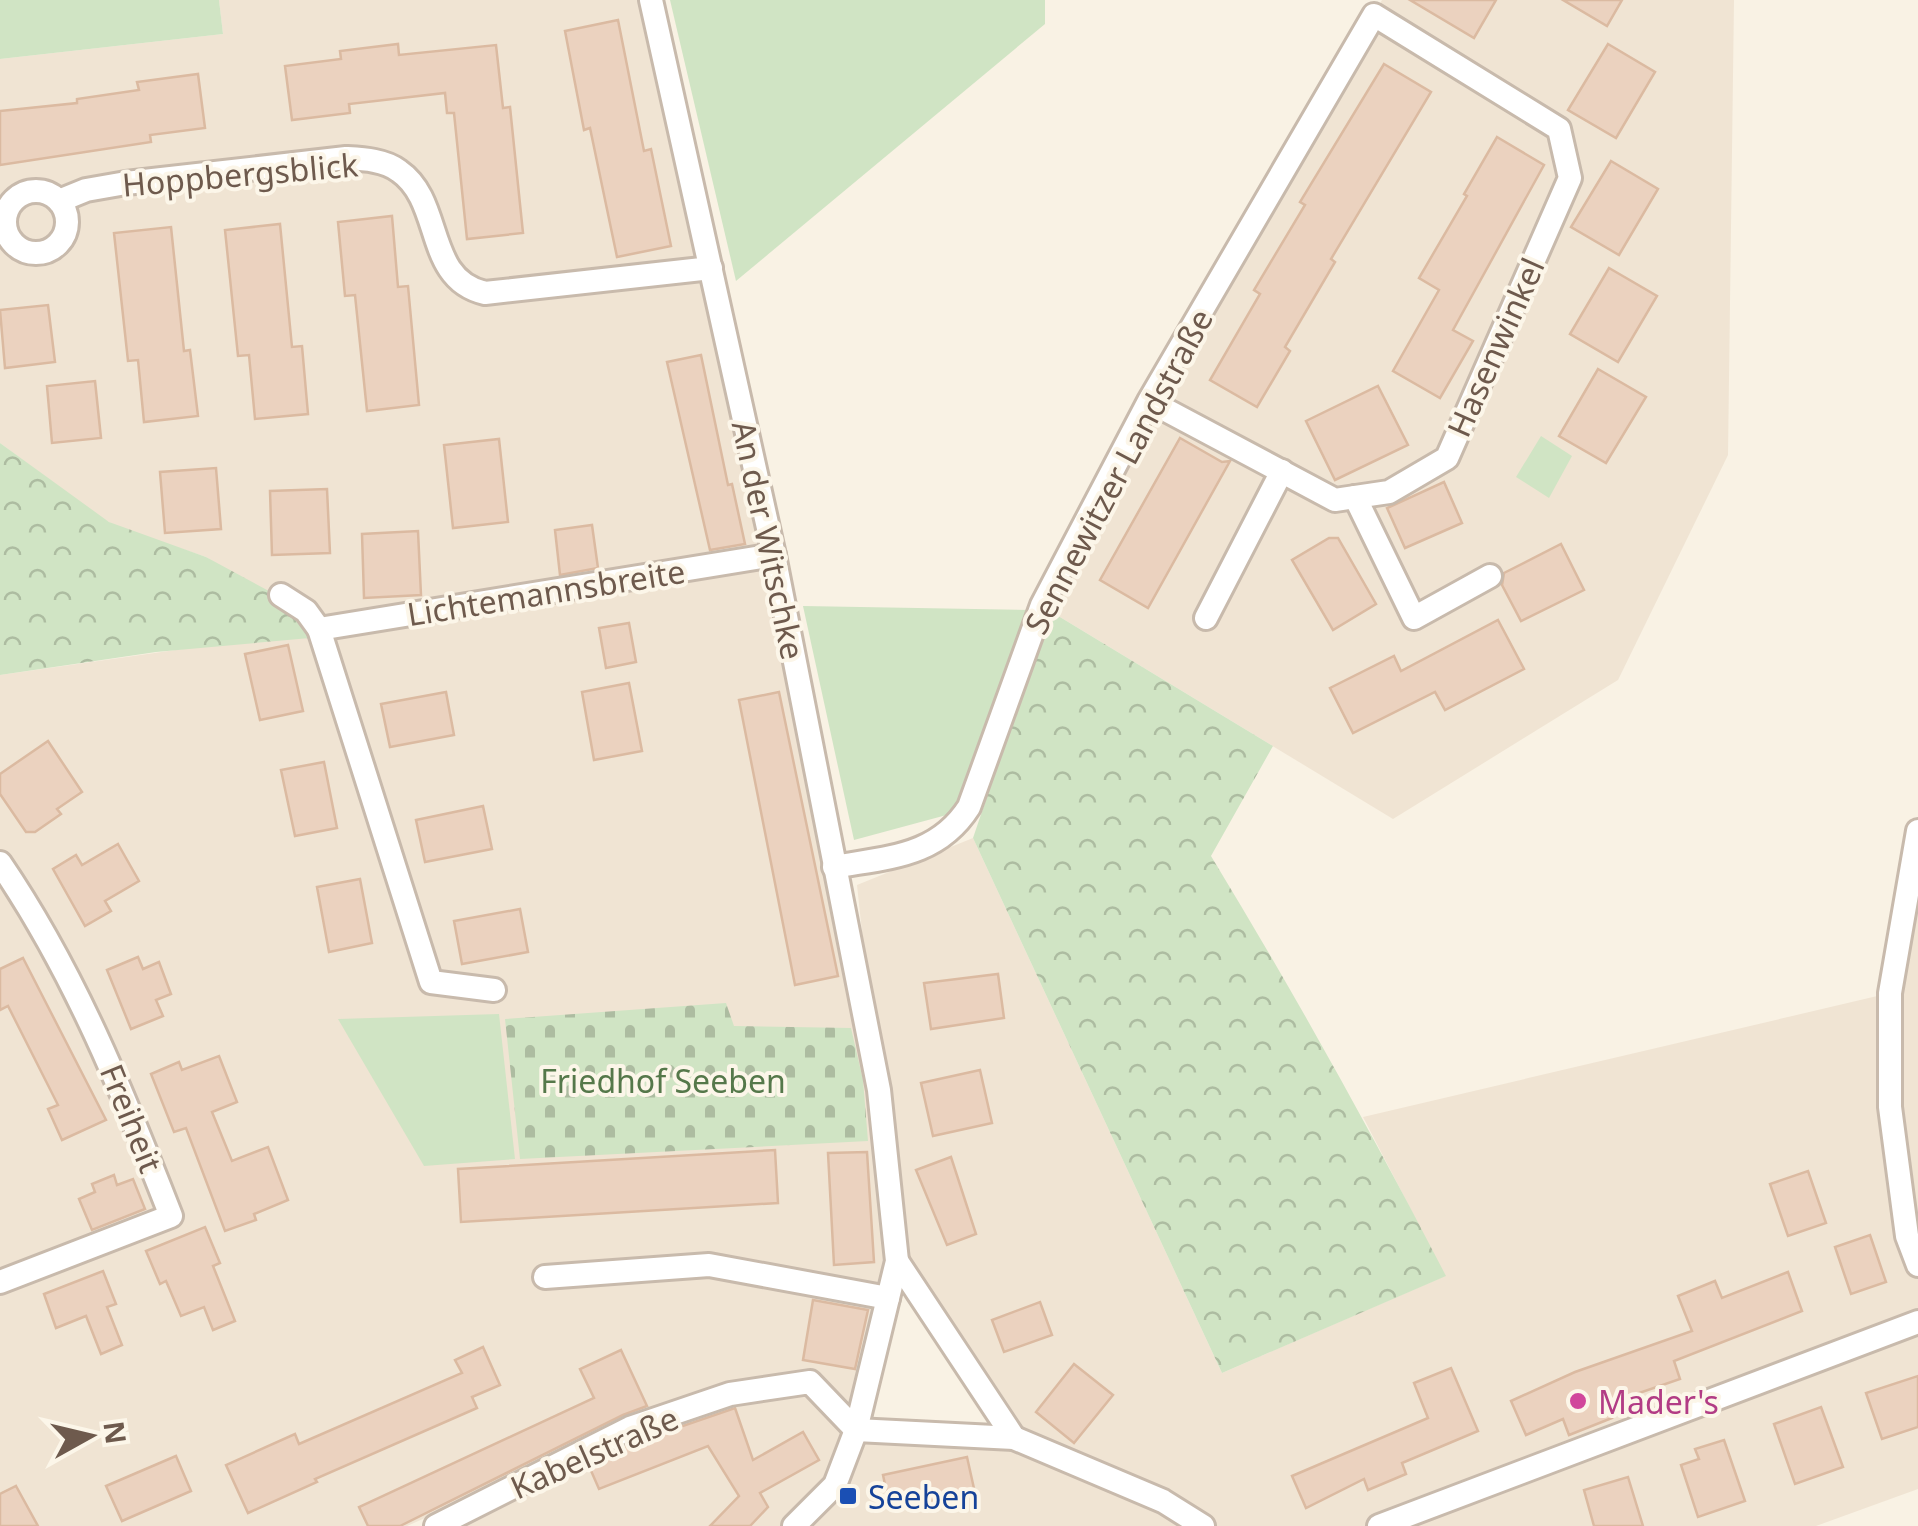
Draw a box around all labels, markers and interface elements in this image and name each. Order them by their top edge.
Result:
street label: Hoppbergsblick [120,142,360,206]
street label: Hasenwinkel [1436,251,1554,443]
street label: Sennewitzer Landstraße [1014,301,1222,641]
street label: An der Witschke [723,417,815,663]
street label: Lichtemannsbreite [404,549,688,635]
street label: Freiheit [91,1058,173,1178]
park label: Friedhof Seeben [540,1059,786,1102]
place label: Mader's [1598,1380,1719,1423]
north arrow [40,1386,140,1486]
marker: Mader's [1567,1390,1589,1412]
street label: Kabelstraße [503,1396,685,1508]
text: N [95,1418,136,1446]
place label: Seeben [868,1475,979,1518]
marker: Seeben [837,1485,859,1507]

